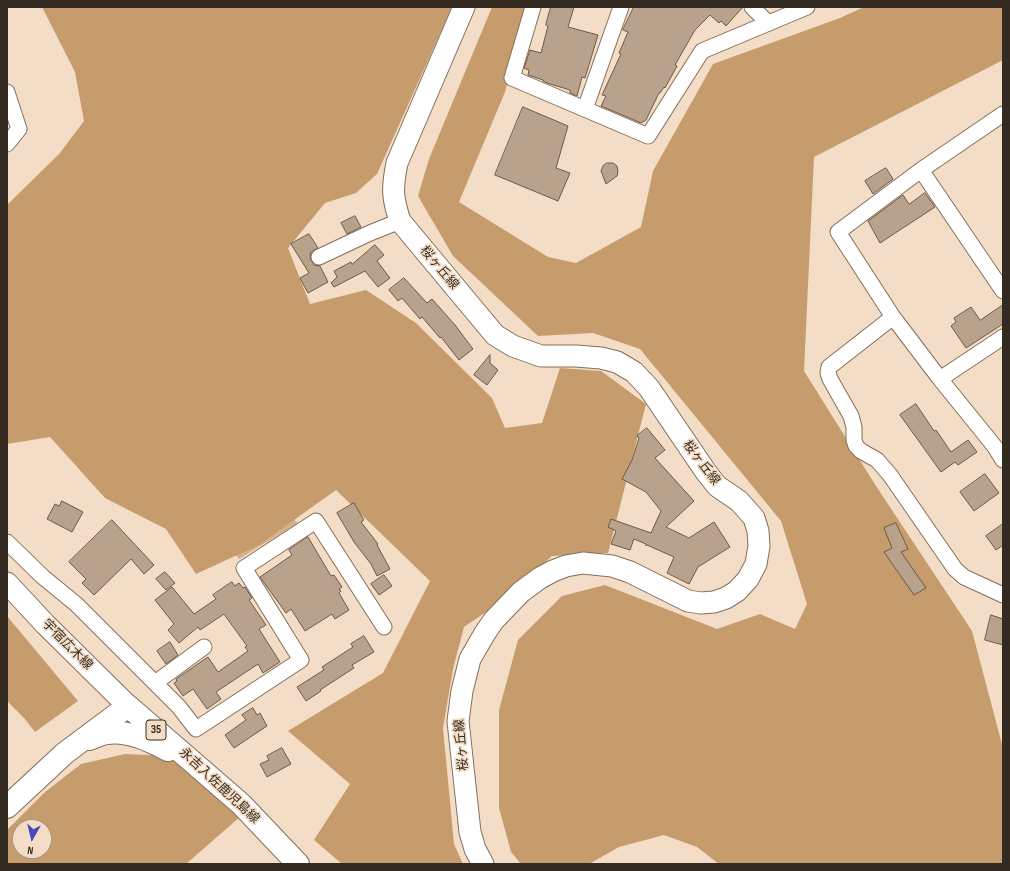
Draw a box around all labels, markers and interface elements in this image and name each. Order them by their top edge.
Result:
street label: 桜ヶ丘線 [416,243,462,293]
street label: 桜ヶ丘線 [679,438,723,488]
street label: 宇宿広木線 [39,617,95,673]
street label: 桜ヶ丘線 [452,718,472,772]
road number: 35 [146,720,166,740]
street label: 永吉入佐鹿児島線 [176,745,262,827]
north arrow [12,819,52,859]
text: N [27,844,34,857]

